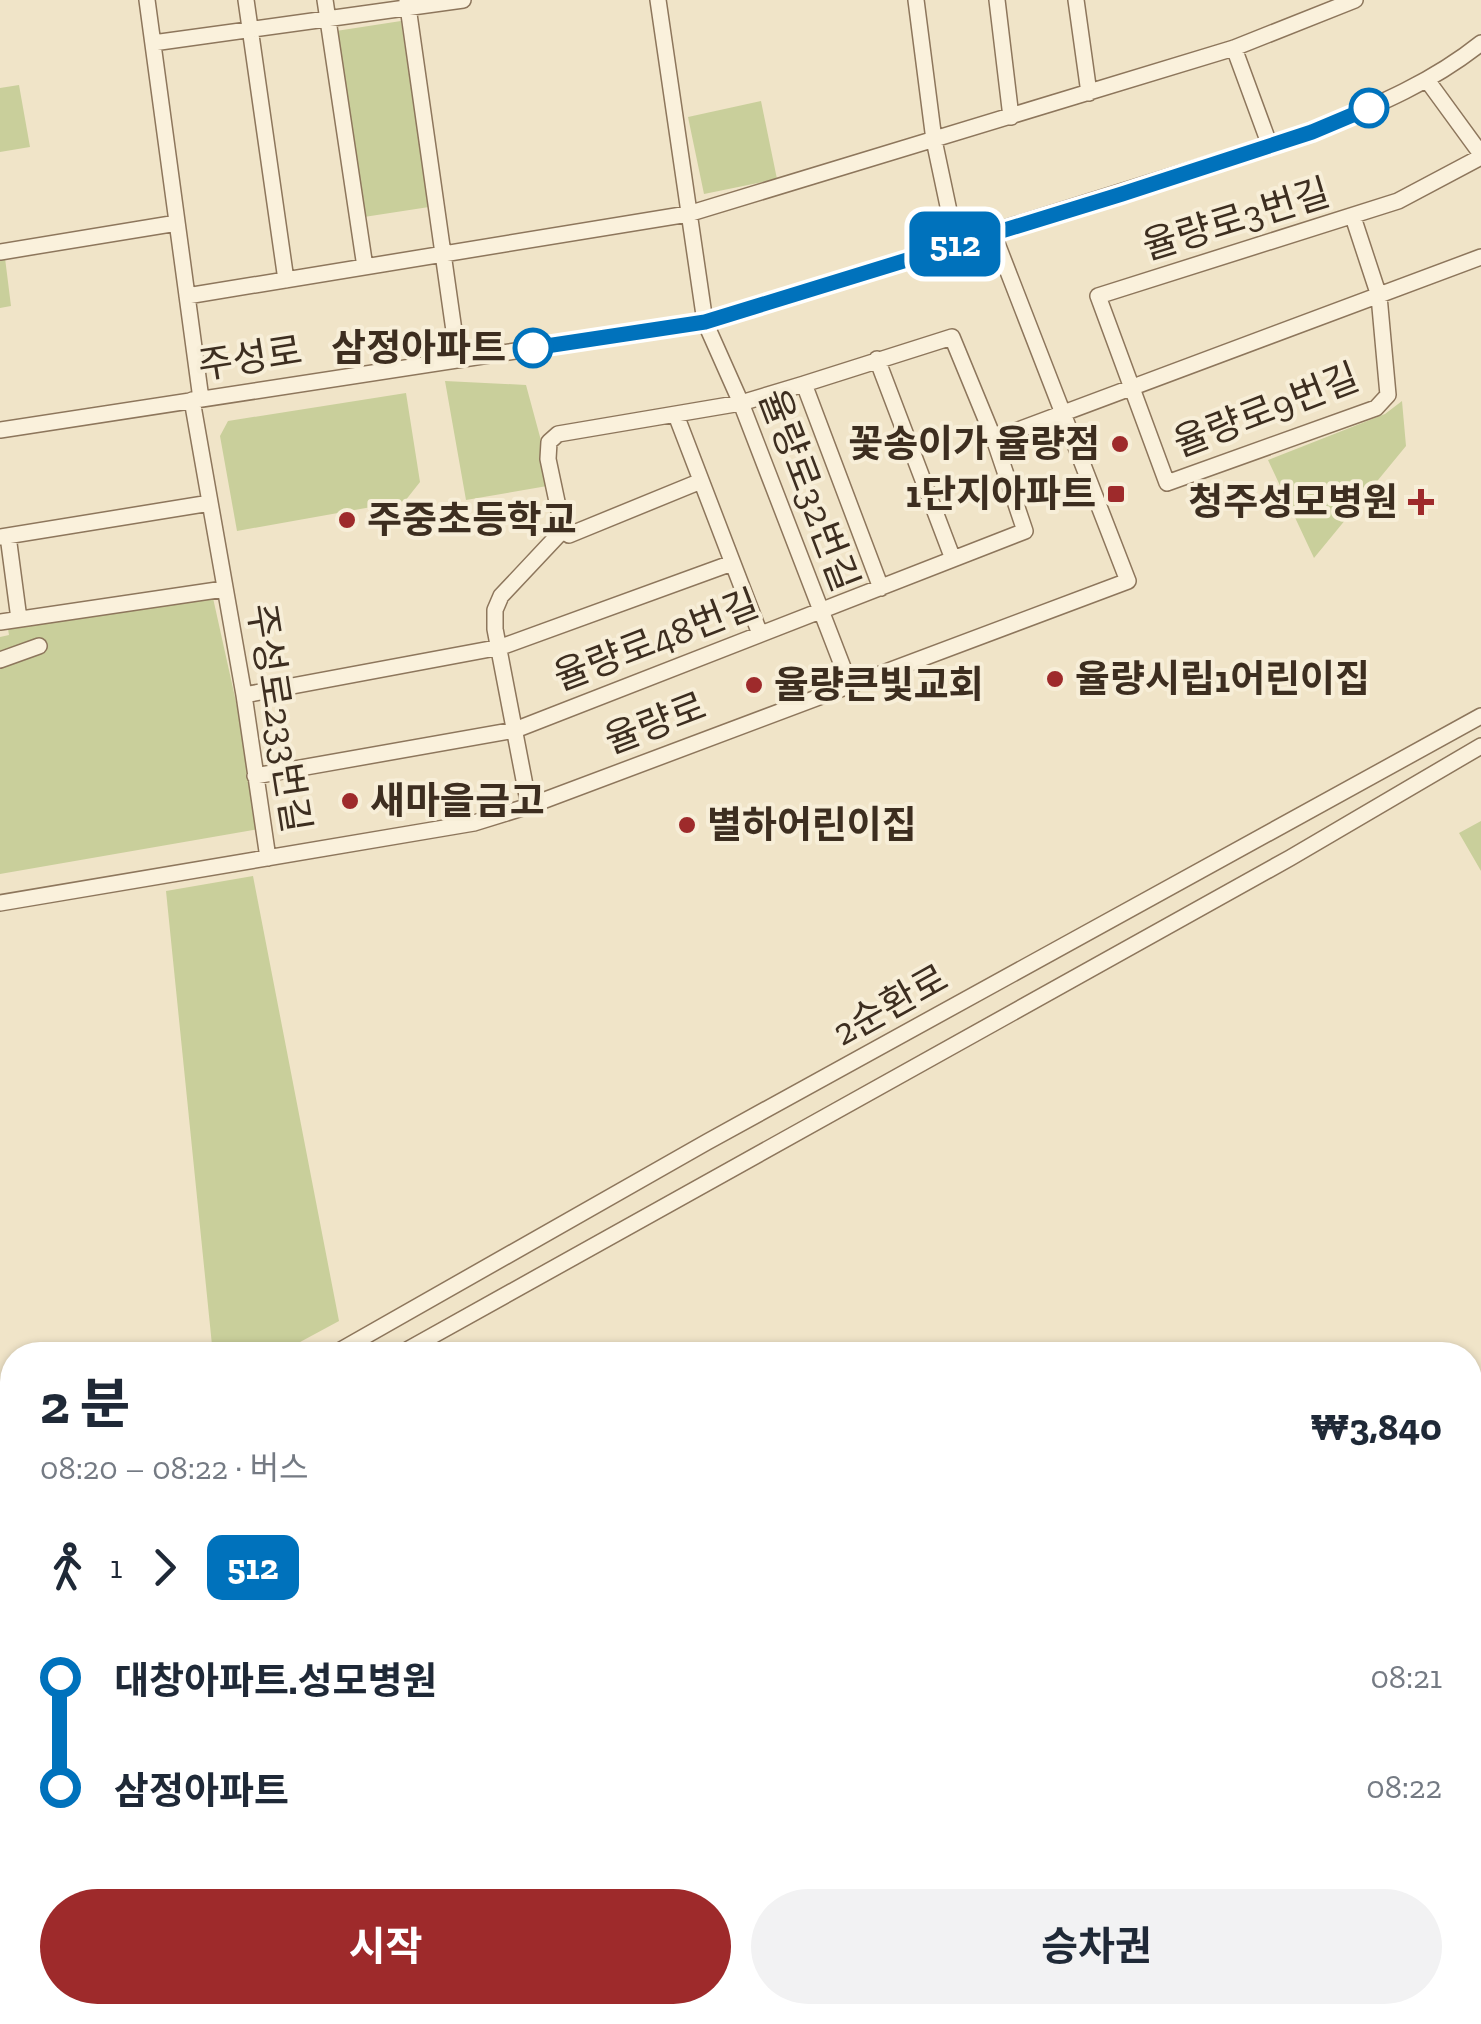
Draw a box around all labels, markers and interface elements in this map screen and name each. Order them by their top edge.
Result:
unlabelled marker [1350,89,1388,127]
street label: 율량로3번길 [1137,169,1335,269]
line badge: 512 [898,212,1012,276]
text: 512 [929,223,981,265]
place label: 삼정아파트 [331,325,506,371]
street label: 주성로 [195,327,305,389]
marker: 삼정아파트 [514,329,552,367]
street label: 율량로9번길 [1167,354,1365,466]
street label: 율량로32번길 [749,382,869,598]
place label: 꽃송이가 율량점 [848,421,1100,467]
marker: 꽃송이가 율량점 [1109,433,1131,455]
place label: 1단지아파트 [906,471,1096,517]
place label: 청주성모병원 [1188,479,1398,525]
marker: 1단지아파트 [1105,483,1127,505]
marker: 청주성모병원 [1408,489,1434,515]
place label: 주중초등학교 [367,497,577,543]
marker: 주중초등학교 [336,509,358,531]
street label: 율량로48번길 [547,580,765,700]
street label: 주성로233번길 [238,600,320,836]
place label: 율량시립1어린이집 [1075,656,1370,702]
place label: 율량큰빛교회 [774,662,984,708]
marker: 율량시립1어린이집 [1044,668,1066,690]
marker: 율량큰빛교회 [743,674,765,696]
street label: 율량로 [598,683,712,763]
place label: 새마을금고 [370,778,545,824]
marker: 새마을금고 [339,790,361,812]
place label: 별하어린이집 [707,802,917,848]
marker: 별하어린이집 [676,814,698,836]
street label: 2순환로 [824,955,956,1055]
text: 2 분 [40,1371,130,1437]
text: ₩3,840 [1310,1404,1442,1450]
text: 08:20 – 08:22 · 버스 [40,1449,308,1487]
icon: walk [40,1540,95,1595]
icon: forward [137,1540,192,1595]
text: 512 [227,1546,279,1588]
text: 1 [110,1548,122,1586]
text: 대창아파트.성모병원 [114,1658,437,1704]
text: 08:21 [1370,1658,1442,1696]
text: 삼정아파트 [114,1768,289,1814]
text: 08:22 [1366,1768,1442,1806]
button: 시작 [40,1889,731,2004]
button: 승차권 [751,1889,1442,2004]

